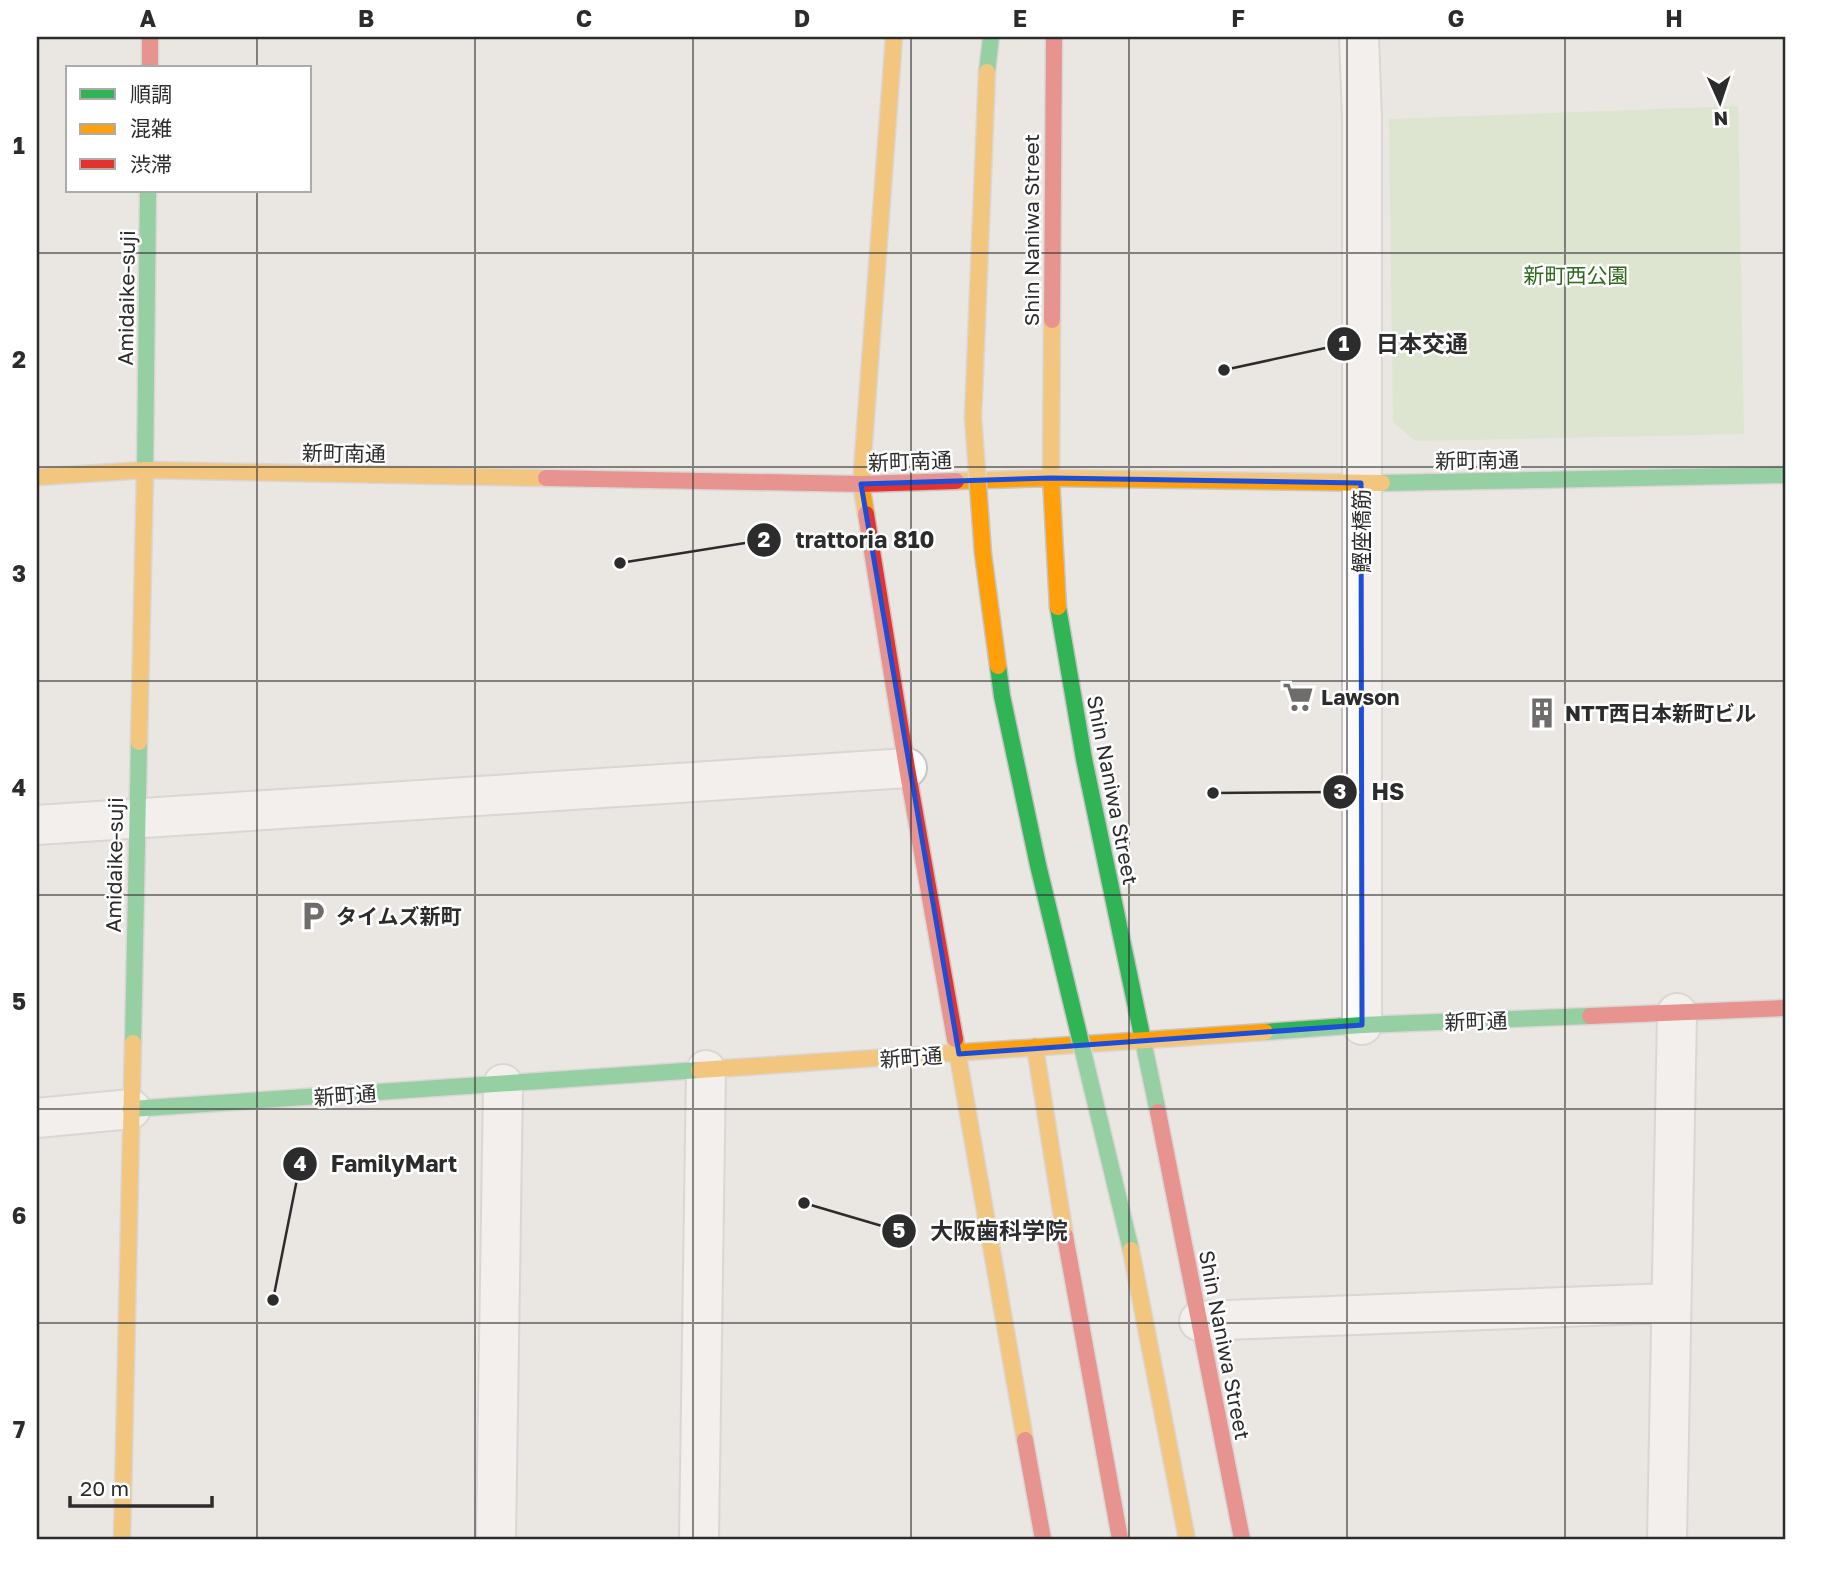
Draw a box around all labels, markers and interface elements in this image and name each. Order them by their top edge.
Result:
text: A [140,4,157,32]
text: B [358,4,374,32]
text: C [576,4,592,32]
text: D [794,4,810,32]
text: E [1013,4,1027,32]
text: F [1231,4,1245,32]
text: G [1448,4,1464,32]
text: H [1665,4,1683,32]
legend [66,66,312,192]
north arrow [1686,66,1756,136]
text: 順調 [130,81,172,107]
text: N [1713,108,1729,131]
text: 混雑 [130,115,172,141]
text: 1 [13,131,25,159]
street label: Shin Naniwa Street [1018,134,1044,326]
text: 渋滞 [130,151,172,177]
street label: Amidaike-suji [112,230,140,366]
park label: 新町西公園 [1524,262,1629,288]
callout: 日本交通 [1327,322,1482,366]
text: 日本交通 [1376,329,1468,357]
text: 1 [1339,330,1350,356]
text: 2 [12,345,26,373]
street label: 新町南通 [302,439,386,467]
street label: 新町南通 [1435,446,1519,474]
street label: 新町南通 [868,447,952,475]
street label: 鰹座橋筋 [1348,489,1374,573]
callout: trattoria 810 [747,518,949,562]
text: trattoria 810 [795,525,935,553]
text: 2 [758,526,771,552]
text: 3 [12,559,26,587]
supermarket icon: Lawson [1281,680,1315,714]
place label: Lawson [1321,684,1400,710]
street label: Shin Naniwa Street [1082,693,1144,887]
building icon: NTT西日本新町ビル [1525,696,1559,730]
place label: NTT西日本新町ビル [1565,700,1756,726]
callout: HS [1322,770,1418,814]
text: 4 [12,773,26,801]
text: HS [1372,777,1404,805]
text: 3 [1334,778,1346,804]
street label: Amidaike-suji [100,797,128,933]
parking icon: タイムズ新町 [296,899,330,933]
place label: タイムズ新町 [336,903,462,929]
text: 5 [12,987,26,1015]
street label: 新町通 [1444,1007,1508,1035]
street label: 新町通 [879,1042,943,1072]
street label: 新町通 [313,1080,377,1110]
callout: FamilyMart [282,1142,472,1186]
text: FamilyMart [331,1149,457,1177]
text: 4 [293,1150,307,1176]
text: 6 [12,1201,26,1229]
callout: 大阪歯科学院 [881,1209,1082,1253]
text: 大阪歯科学院 [930,1216,1068,1244]
text: 5 [893,1217,906,1243]
street label: Shin Naniwa Street [1194,1248,1256,1442]
text: 7 [13,1415,25,1443]
scale bar [70,1464,212,1508]
text: 20 m [80,1475,129,1501]

